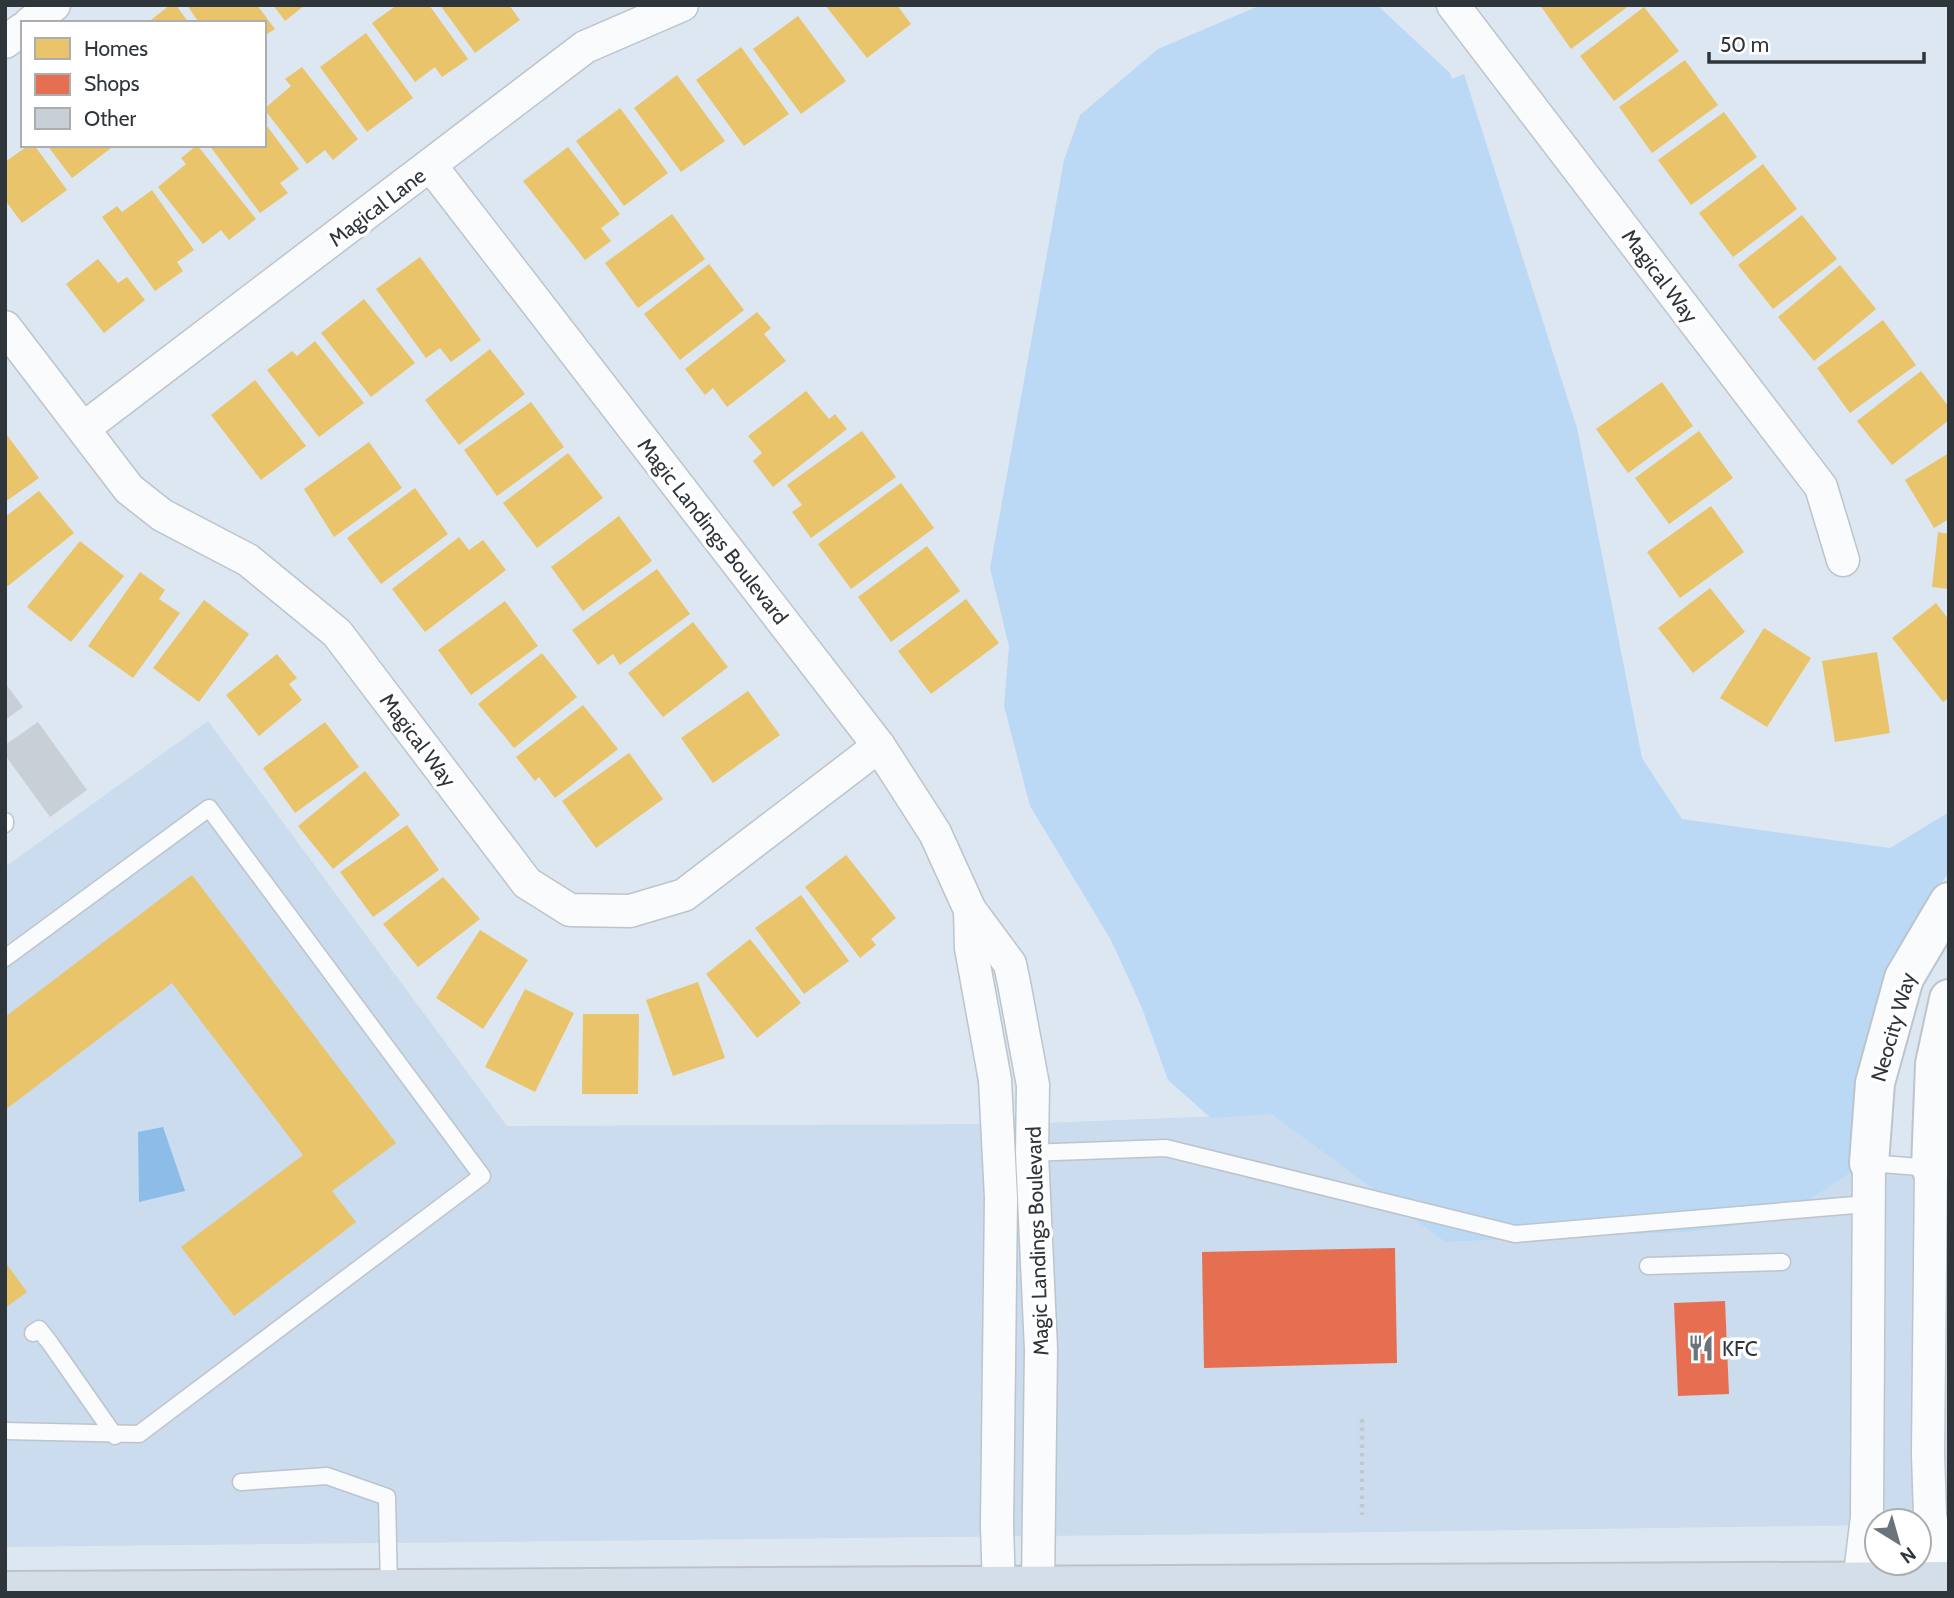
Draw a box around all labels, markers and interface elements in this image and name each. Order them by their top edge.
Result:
legend [21,21,266,147]
scale bar [1709,21,1924,65]
text: 50 m [1720,32,1769,57]
text: Homes [84,36,148,61]
text: Shops [84,71,140,96]
text: Other [84,106,136,131]
street label: Magical Lane [324,162,431,251]
street label: Magical Way [1617,224,1704,328]
street label: Magic Landings Boulevard [632,433,794,629]
street label: Magical Way [375,688,462,792]
street label: Neocity Way [1865,969,1921,1085]
street label: Magic Landings Boulevard [1021,1126,1053,1356]
restaurant icon: KFC [1686,1333,1716,1363]
place label: KFC [1722,1336,1758,1361]
north arrow [1863,1507,1933,1577]
text: N [1896,1542,1920,1568]

